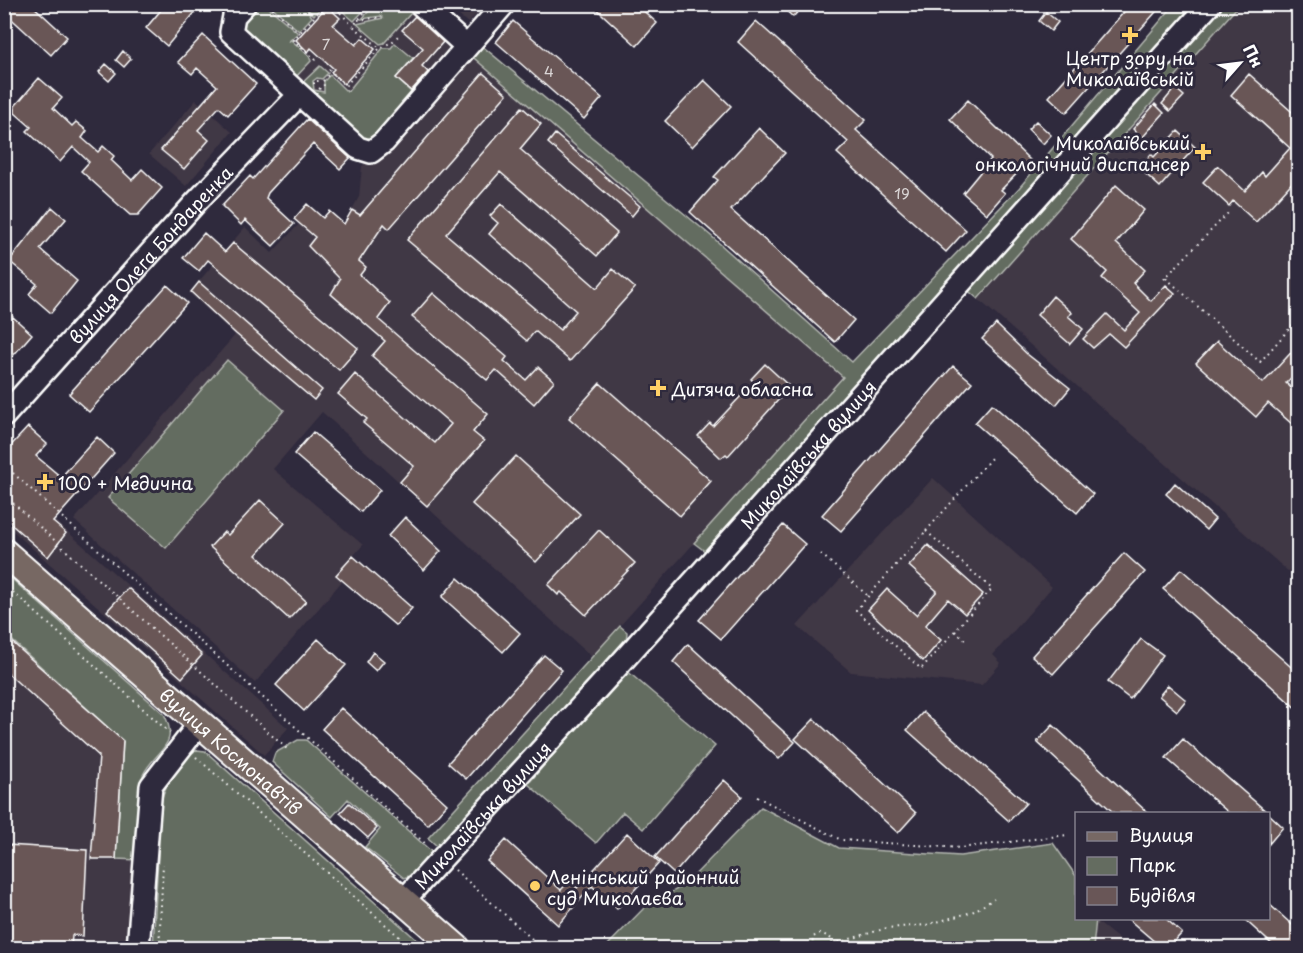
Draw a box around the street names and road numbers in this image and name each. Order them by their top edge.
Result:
street label: вулиця Олега Бондаренка [62,158,239,349]
street label: Миколаївська вулиця [734,373,882,535]
street label: вулиця Космонавтів [154,681,308,821]
street label: Миколаївська вулиця [407,735,557,895]

